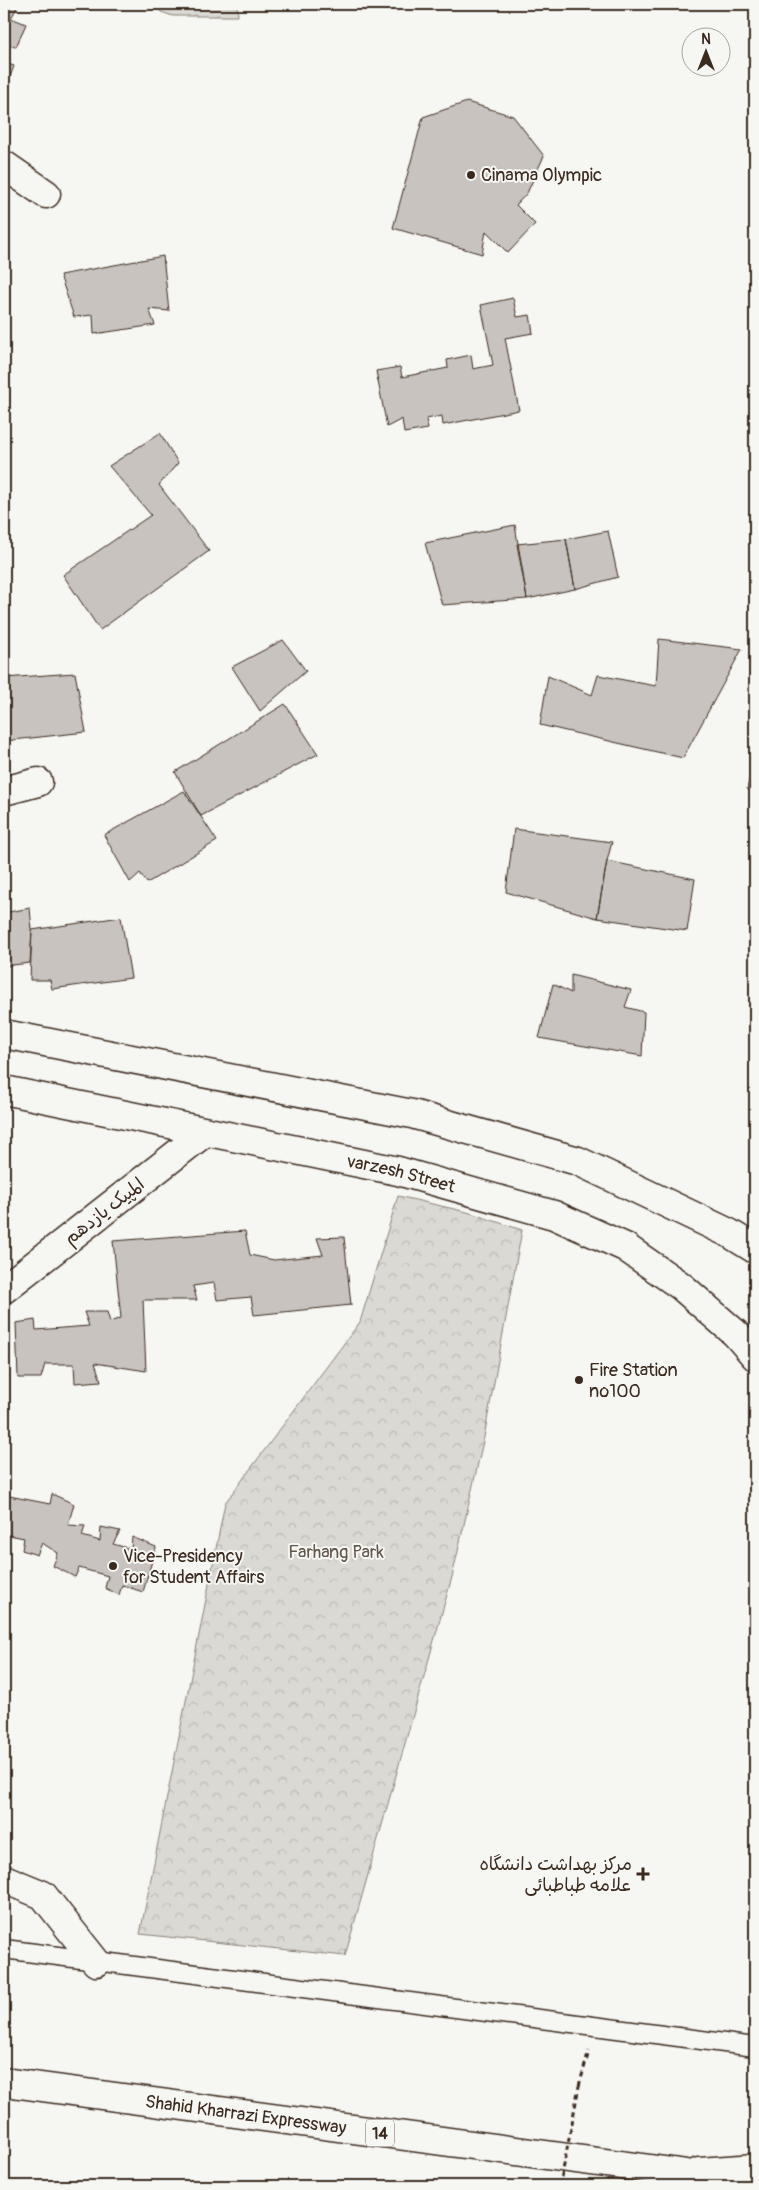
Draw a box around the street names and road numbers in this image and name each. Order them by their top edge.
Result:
street label: varzesh Street [344,1150,458,1199]
street label: المپیک یازدهم [59,1173,150,1252]
street label: Shahid Kharrazi Expressway [144,2090,348,2140]
road number: 14 [366,2120,394,2146]

